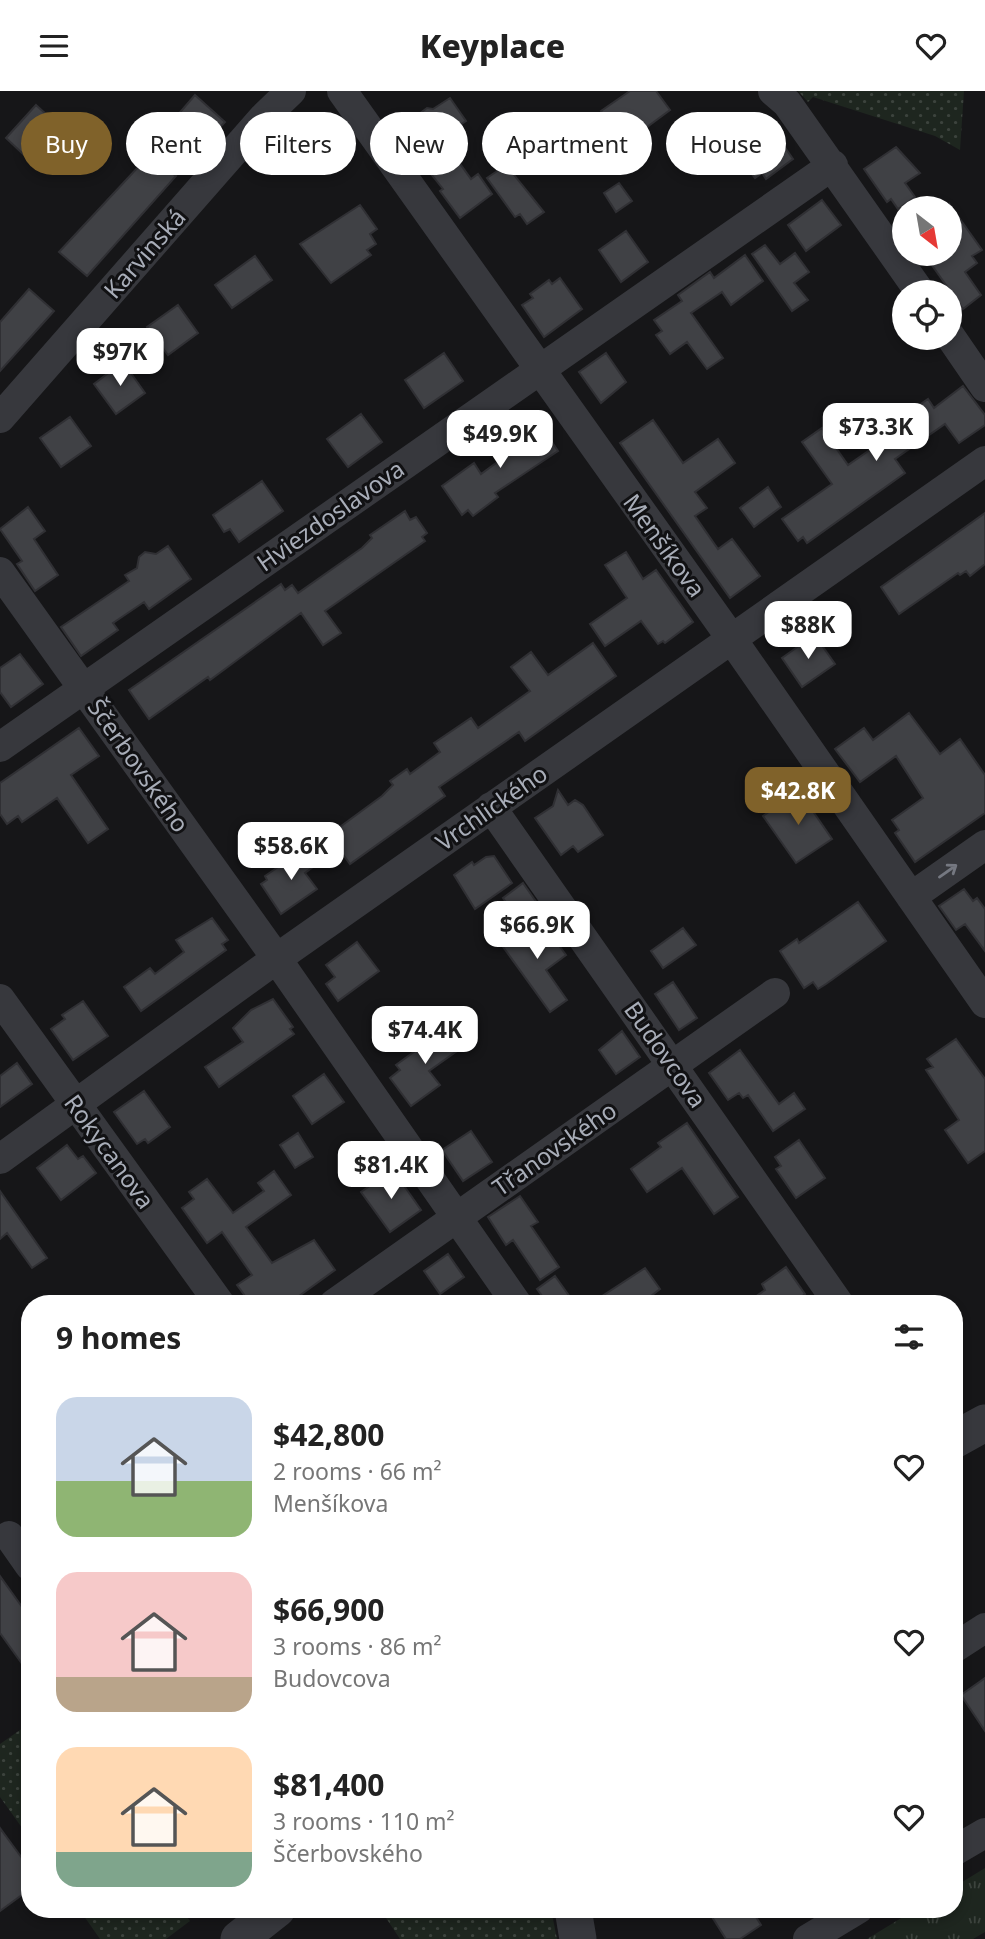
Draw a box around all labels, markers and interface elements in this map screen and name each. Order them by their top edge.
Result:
text: Keyplace [420,24,565,67]
icon: menu [35,27,73,65]
icon: heart [912,27,950,65]
chip: Buy [21,112,112,175]
chip: Rent [126,112,226,175]
chip: Filters [240,112,356,175]
chip: New [370,112,468,175]
chip: Apartment [482,112,652,175]
chip: House [666,112,786,175]
north arrow [892,196,962,266]
map controls [892,196,962,350]
street label: Karvinská [96,201,192,305]
button: locate [892,280,962,350]
pin: $97K [79,329,161,388]
text: $97K [93,335,147,367]
pin: $73.3K [819,403,933,463]
text: $73.3K [839,410,913,442]
pin: $49.9K [443,411,557,470]
text: $49.9K [463,417,537,449]
street label: Hviezdoslavova [250,452,410,578]
street label: Menšíkova [616,487,714,603]
pin: $88K [767,601,849,661]
text: $88K [781,608,835,640]
street label: Ščerbovského [81,692,197,838]
street label: Vrchlického [428,756,554,858]
pin: $42.8K [741,767,855,827]
text: $42.8K [761,774,835,806]
pin: $58.6K [234,823,348,882]
text: $58.6K [254,829,328,861]
one-way arrow [938,864,957,878]
pin: $66.9K [480,901,594,961]
text: $66.9K [500,908,574,940]
street label: Budovcova [617,994,715,1114]
pin: $74.4K [368,1007,482,1066]
text: $74.4K [388,1013,462,1045]
street label: Rokycanova [57,1087,163,1215]
street label: Třanovského [485,1093,623,1203]
pin: $81.4K [334,1141,448,1201]
text: $81.4K [354,1148,428,1180]
text: 9 homes [56,1317,181,1358]
icon: filters [890,1318,928,1356]
text: $42,800 [273,1414,385,1455]
icon: home [112,1425,196,1509]
icon: heart [890,1448,928,1486]
text: 2 rooms · 66 m² [273,1455,442,1487]
text: Menšíkova [273,1487,388,1519]
text: $66,900 [273,1589,385,1630]
icon: home [112,1600,196,1684]
icon: heart [890,1623,928,1661]
text: 3 rooms · 86 m² [273,1630,442,1662]
text: Budovcova [273,1662,391,1694]
text: $81,400 [273,1764,385,1805]
icon: home [112,1775,196,1859]
icon: heart [890,1798,928,1836]
text: 3 rooms · 110 m² [273,1805,455,1837]
text: Ščerbovského [273,1837,423,1869]

